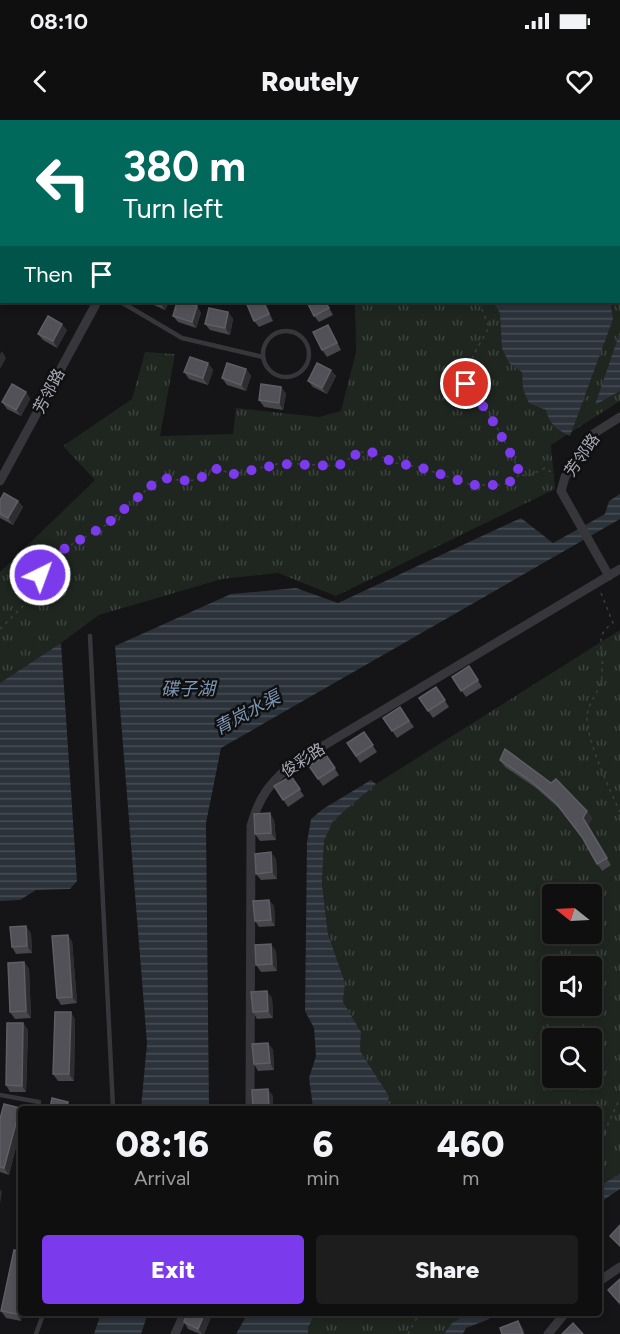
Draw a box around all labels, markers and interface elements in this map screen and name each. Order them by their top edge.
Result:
text: 08:10 [30,8,88,35]
icon: back [24,65,57,98]
text: Routely [261,65,359,98]
icon: heart [563,65,596,98]
text: 380 m [123,141,246,192]
icon: left [24,144,102,222]
text: Turn left [123,192,223,225]
icon: arrive [85,258,118,291]
text: Then [24,261,73,288]
pin [440,358,491,409]
street label: 芳邻路 [29,365,69,417]
icon: arrive [449,367,482,400]
street label: 芳邻路 [560,430,604,480]
position arrow [8,543,72,607]
water label: 碟子湖 [161,678,218,700]
water label: 青岚水渠 [210,685,287,740]
street label: 俊彩路 [278,739,328,781]
north arrow [542,884,602,944]
map controls [542,884,602,1088]
button: sound [542,956,602,1016]
button: search [542,1028,602,1088]
text: 08:16 [116,1123,209,1166]
text: 6 [312,1123,334,1166]
text: 460 [437,1123,504,1166]
text: Arrival [134,1166,191,1190]
text: min [307,1166,339,1190]
text: m [462,1166,479,1190]
button: Exit [42,1235,304,1304]
button: Share [316,1235,578,1304]

